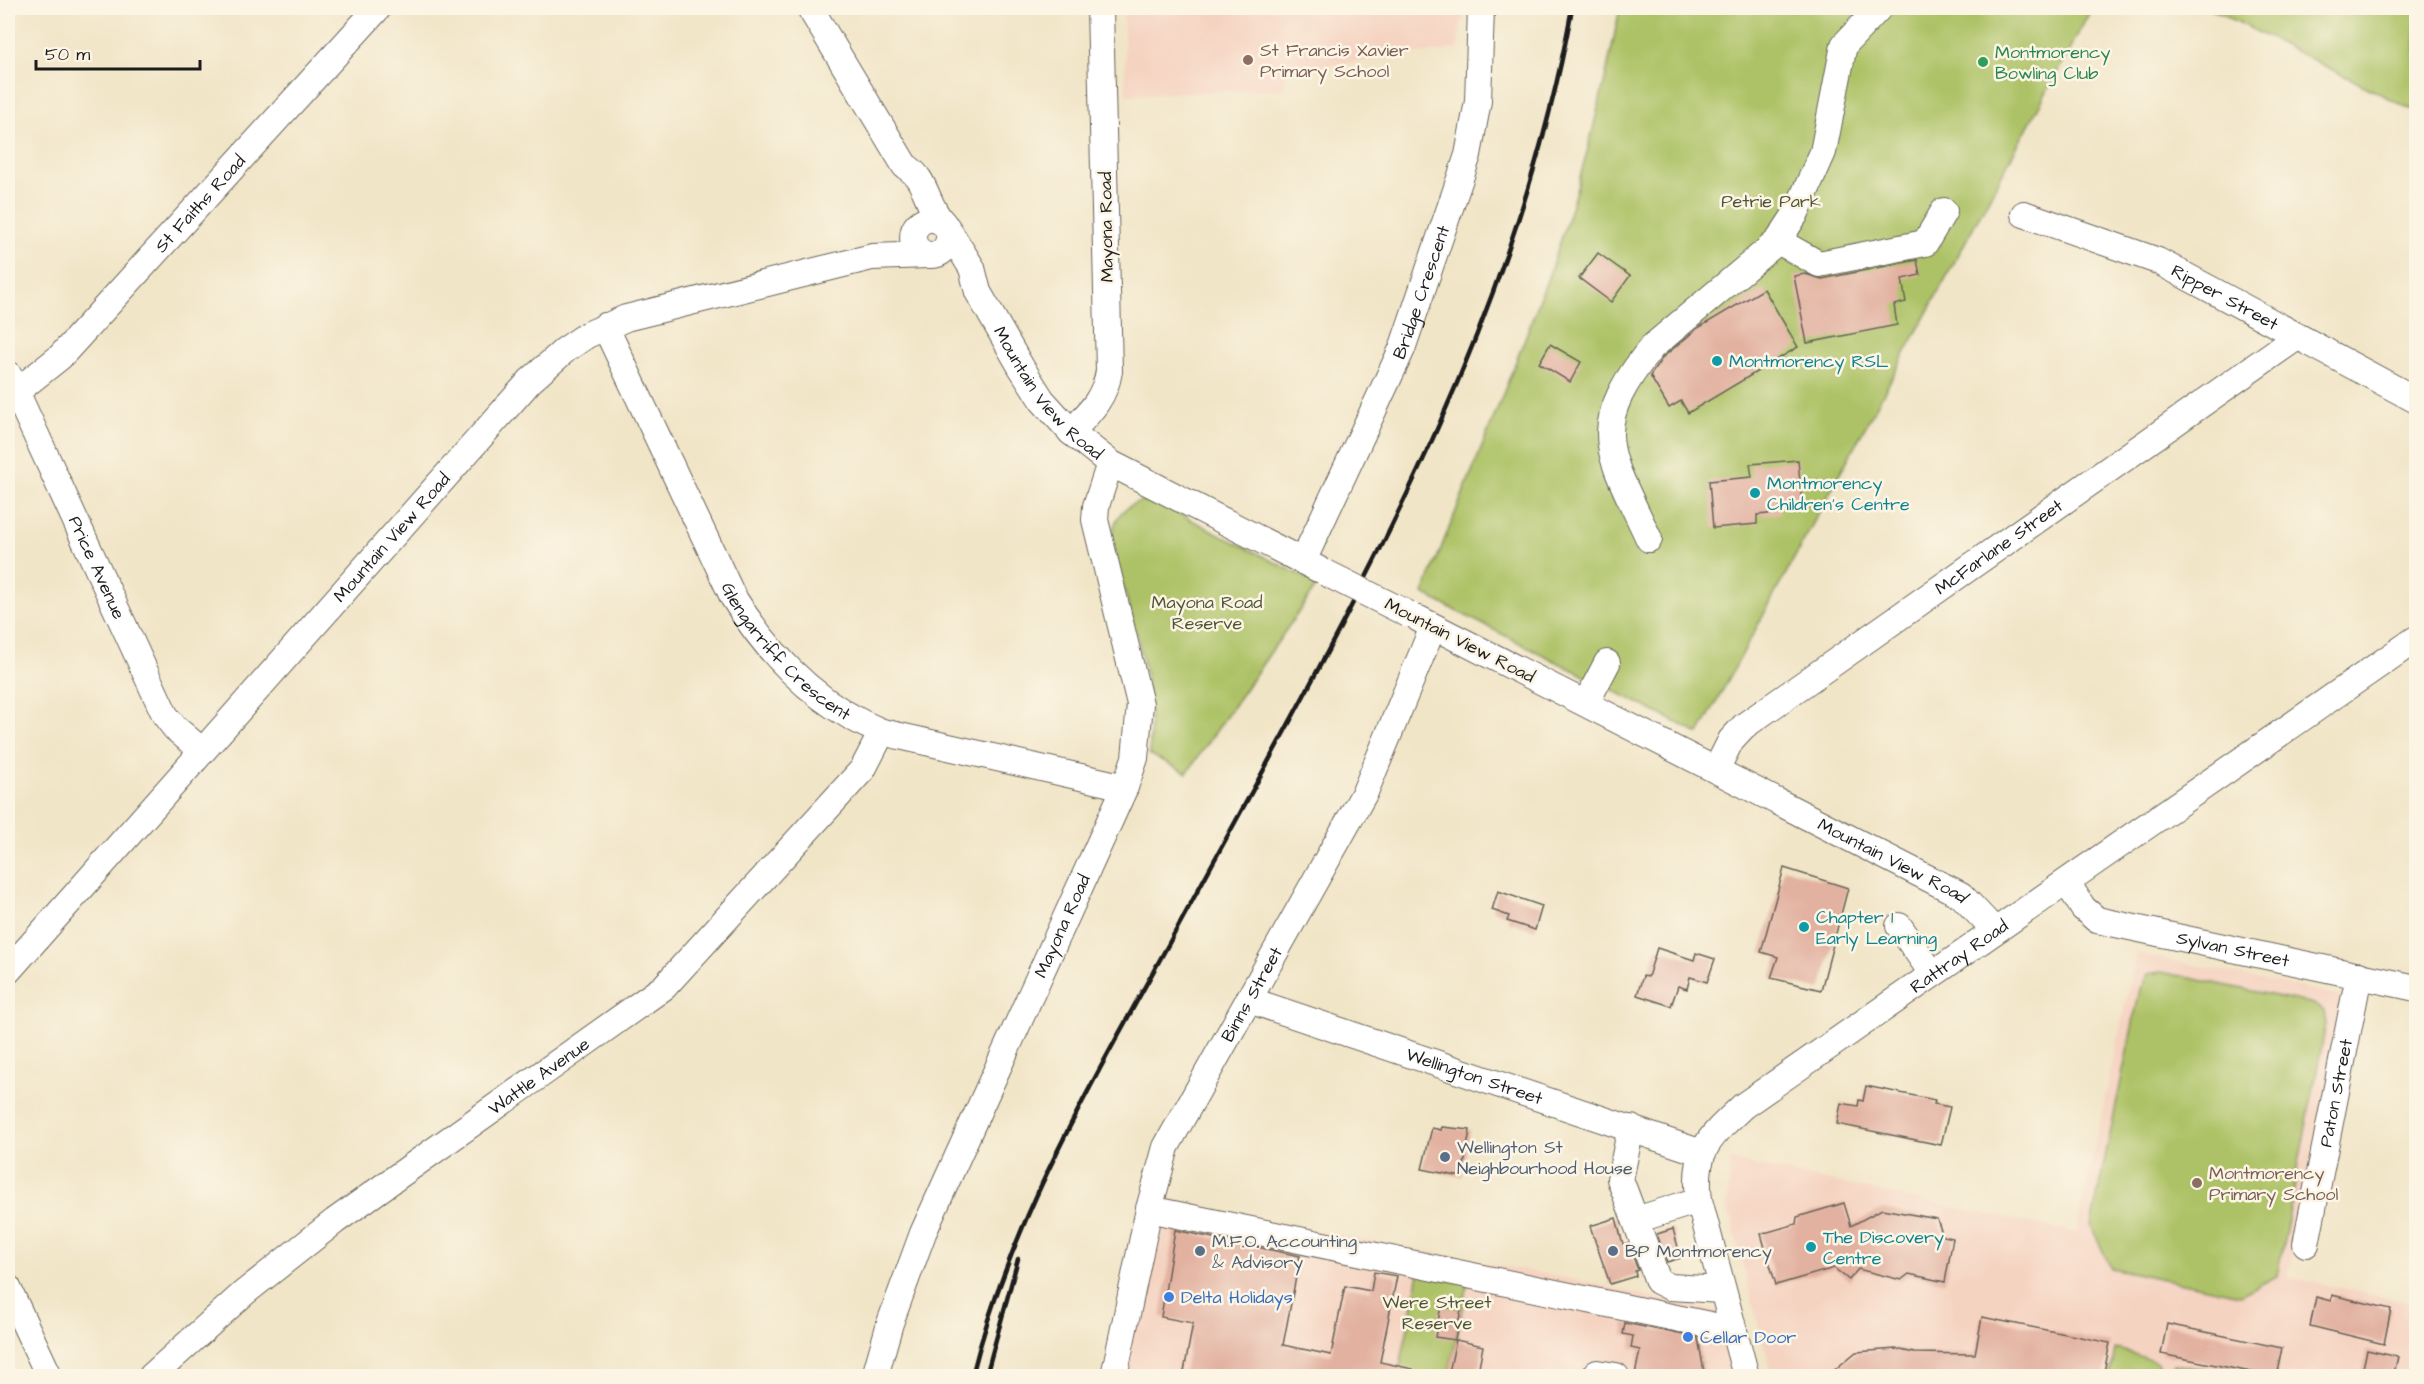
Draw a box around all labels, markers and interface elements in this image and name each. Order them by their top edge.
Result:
scale bar [36,33,200,71]
place label: St Francis Xavier Primary School [1260,38,1409,85]
place label: Montmorency Bowling Club [1995,40,2110,87]
text: 50 m [45,42,90,67]
marker: St Francis Xavier Primary School [1241,53,1255,67]
marker: Montmorency Bowling Club [1976,55,1990,69]
street label: St Faiths Road [149,149,251,258]
street label: Mayona Road [1093,171,1121,283]
park label: Petrie Park [1721,189,1821,214]
street label: Bridge Crescent [1387,221,1456,363]
street label: Ripper Street [2167,258,2283,337]
street label: Mountain View Road [987,322,1108,466]
place label: Montmorency RSL [1729,349,1889,375]
marker: Montmorency RSL [1710,354,1724,368]
street label: Mountain View Road [328,467,456,608]
place label: Montmorency Children's Centre [1767,471,1910,517]
marker: Montmorency Children's Centre [1748,486,1762,500]
street label: McFarlane Street [1930,493,2069,601]
street label: Price Avenue [62,512,131,624]
street label: Glengarriff Crescent [715,578,856,727]
park label: Mayona Road Reserve [1152,590,1262,636]
street label: Mountain View Road [1380,592,1539,689]
street label: Mountain View Road [1813,812,1974,909]
street label: Mayona Road [1028,871,1097,982]
place label: Chapter 1 Early Learning [1816,905,1937,952]
street label: Rattray Road [1905,914,2013,999]
marker: Chapter 1 Early Learning [1797,920,1811,934]
street label: Sylvan Street [2174,925,2292,974]
street label: Binns Street [1215,942,1289,1047]
street label: Wattle Avenue [483,1032,595,1121]
street label: Paton Street [2313,1036,2359,1149]
street label: Wellington Street [1403,1042,1547,1112]
place label: Wellington St Neighbourhood House [1457,1135,1633,1182]
marker: Wellington St Neighbourhood House [1438,1150,1452,1164]
place label: Montmorency Primary School [2209,1161,2338,1208]
marker: Montmorency Primary School [2190,1176,2204,1190]
place label: The Discovery Centre [1823,1225,1944,1271]
place label: M.F.O. Accounting & Advisory [1212,1229,1357,1276]
place label: BP Montmorency [1625,1239,1772,1265]
marker: The Discovery Centre [1804,1240,1818,1254]
marker: M.F.O. Accounting & Advisory [1193,1244,1207,1258]
marker: BP Montmorency [1606,1244,1620,1258]
place label: Delta Holidays [1181,1285,1293,1311]
marker: Delta Holidays [1162,1290,1176,1304]
park label: Were Street Reserve [1382,1290,1492,1336]
place label: Cellar Door [1700,1325,1796,1350]
marker: Cellar Door [1681,1330,1695,1344]

